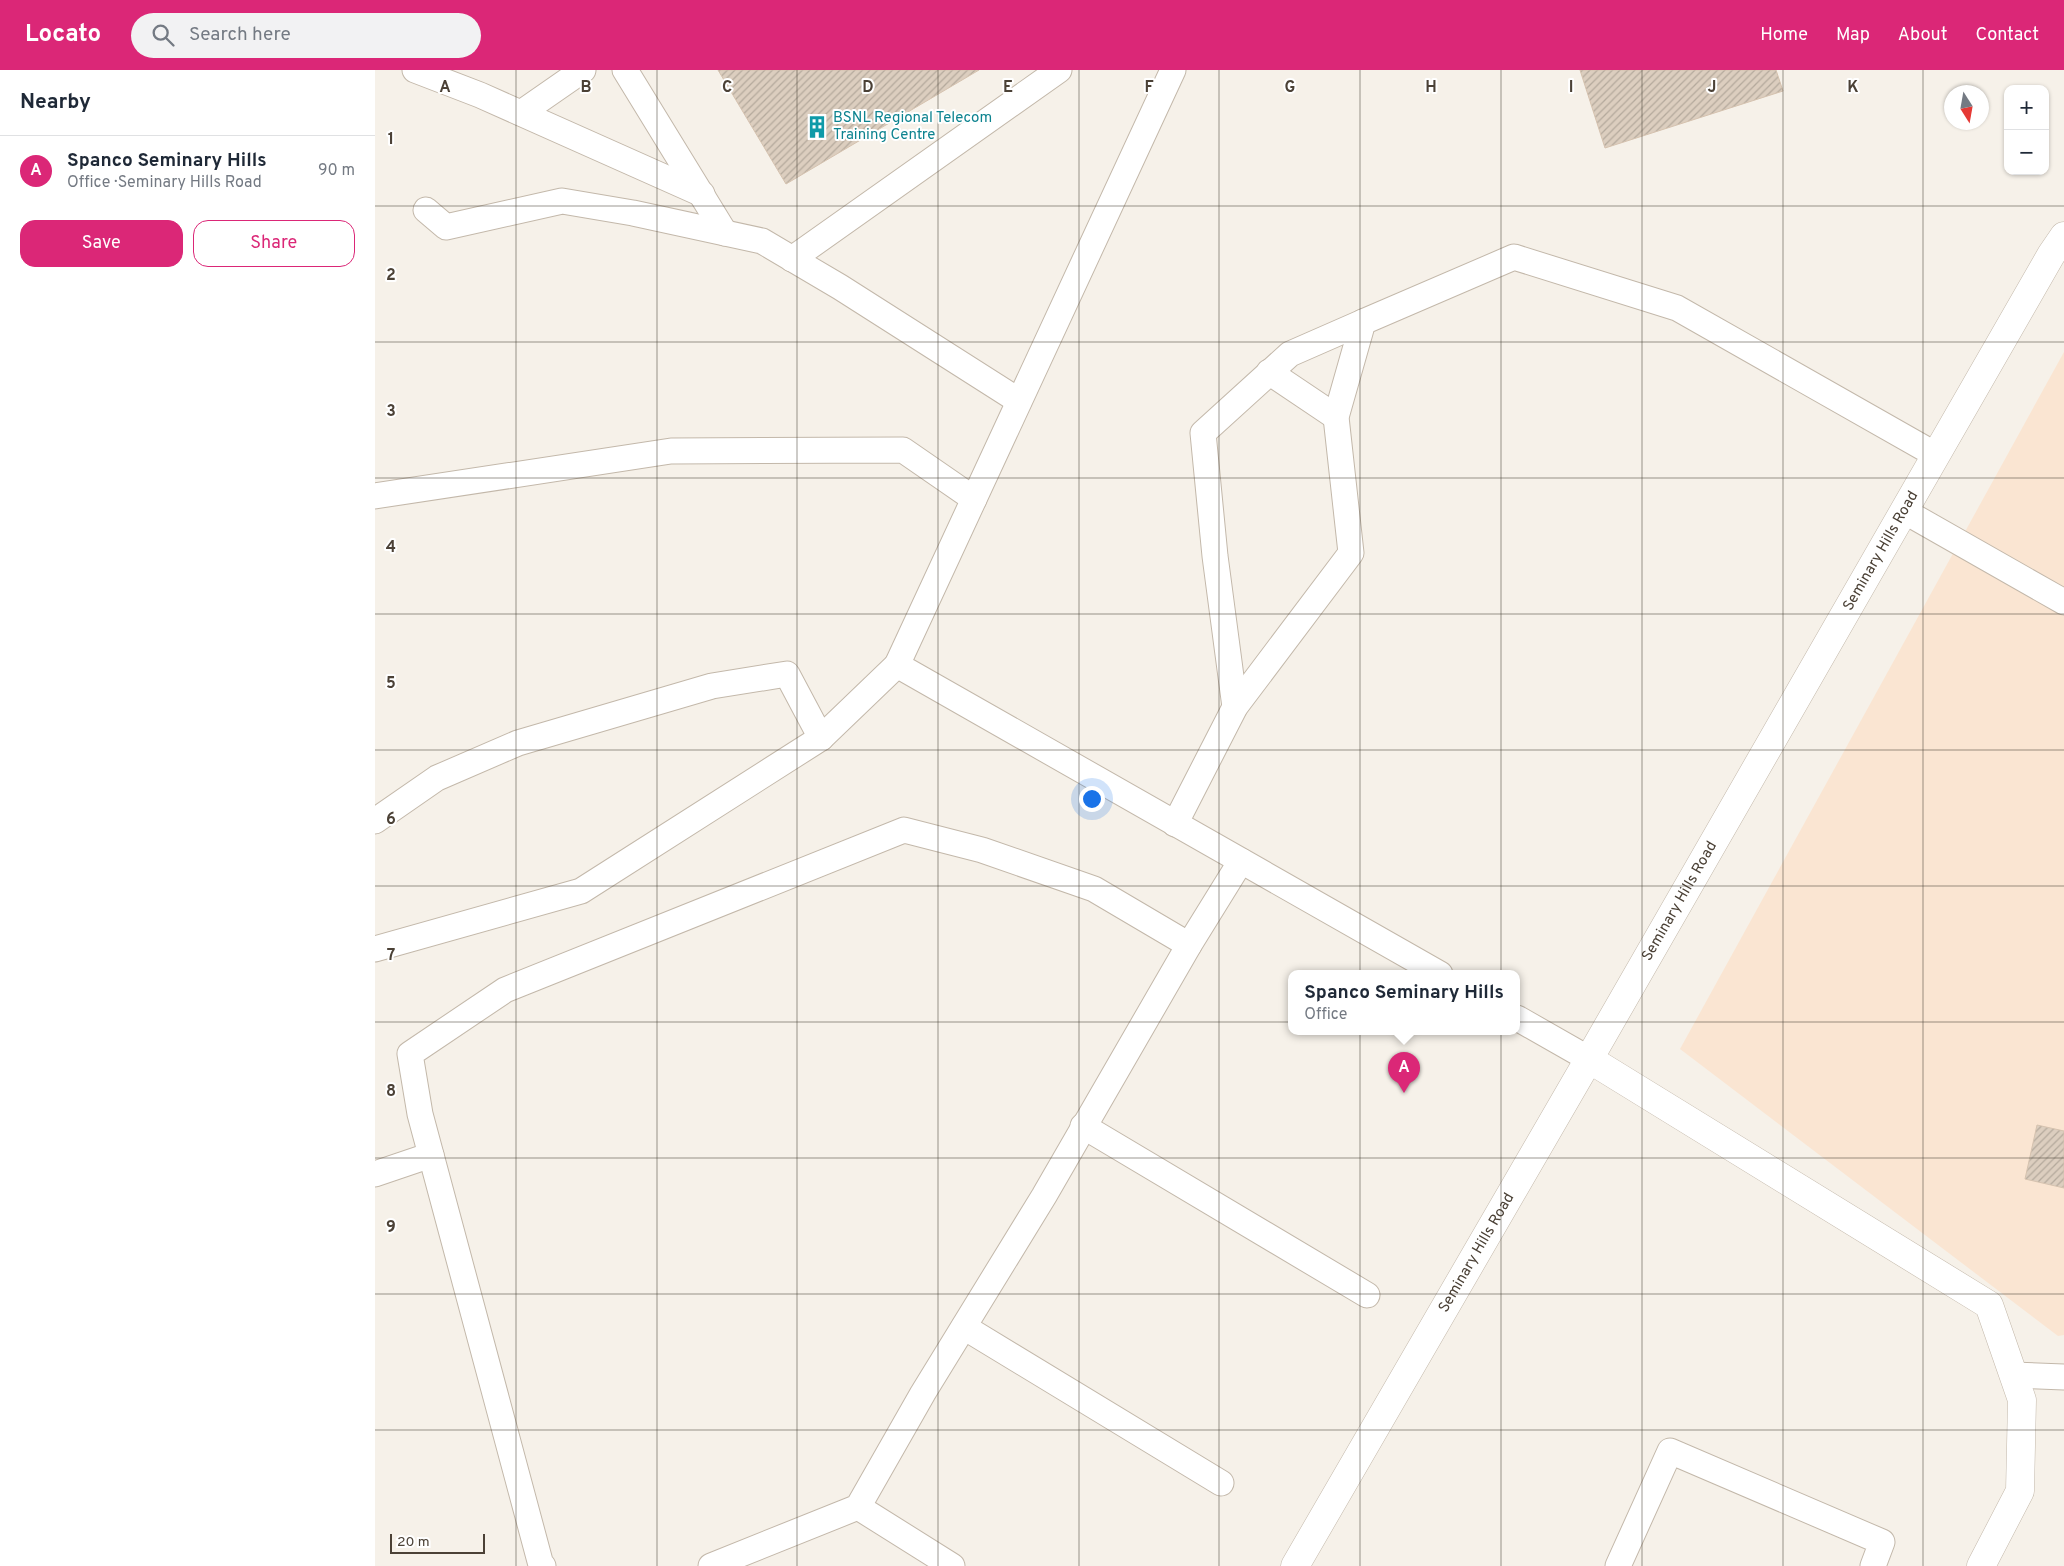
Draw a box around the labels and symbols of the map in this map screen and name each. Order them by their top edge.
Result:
text: A [439,78,451,98]
text: B [580,78,592,98]
text: C [722,78,732,98]
text: D [862,78,874,98]
text: E [1003,78,1013,98]
text: F [1144,78,1154,98]
text: G [1285,78,1295,98]
text: H [1425,78,1437,98]
text: I [1569,78,1573,98]
text: J [1708,78,1716,98]
text: K [1847,78,1859,98]
north arrow [1944,85,1989,130]
place label: BSNL Regional Telecom Training Centre [833,109,992,145]
building icon: BSNL Regional Telecom Training Centre [804,114,830,140]
text: 1 [388,130,394,150]
text: 2 [386,266,396,286]
text: 3 [386,402,396,422]
street label: Seminary Hills Road [1839,488,1923,614]
text: 4 [386,538,396,558]
text: 5 [386,674,396,694]
your location [1079,786,1105,812]
text: 6 [386,810,396,830]
street label: Seminary Hills Road [1638,838,1722,965]
text: 7 [387,946,395,966]
pin: A [1388,1052,1420,1093]
text: 8 [386,1082,396,1102]
street label: Seminary Hills Road [1434,1190,1519,1316]
text: 9 [386,1218,396,1238]
scale bar [390,1531,485,1554]

